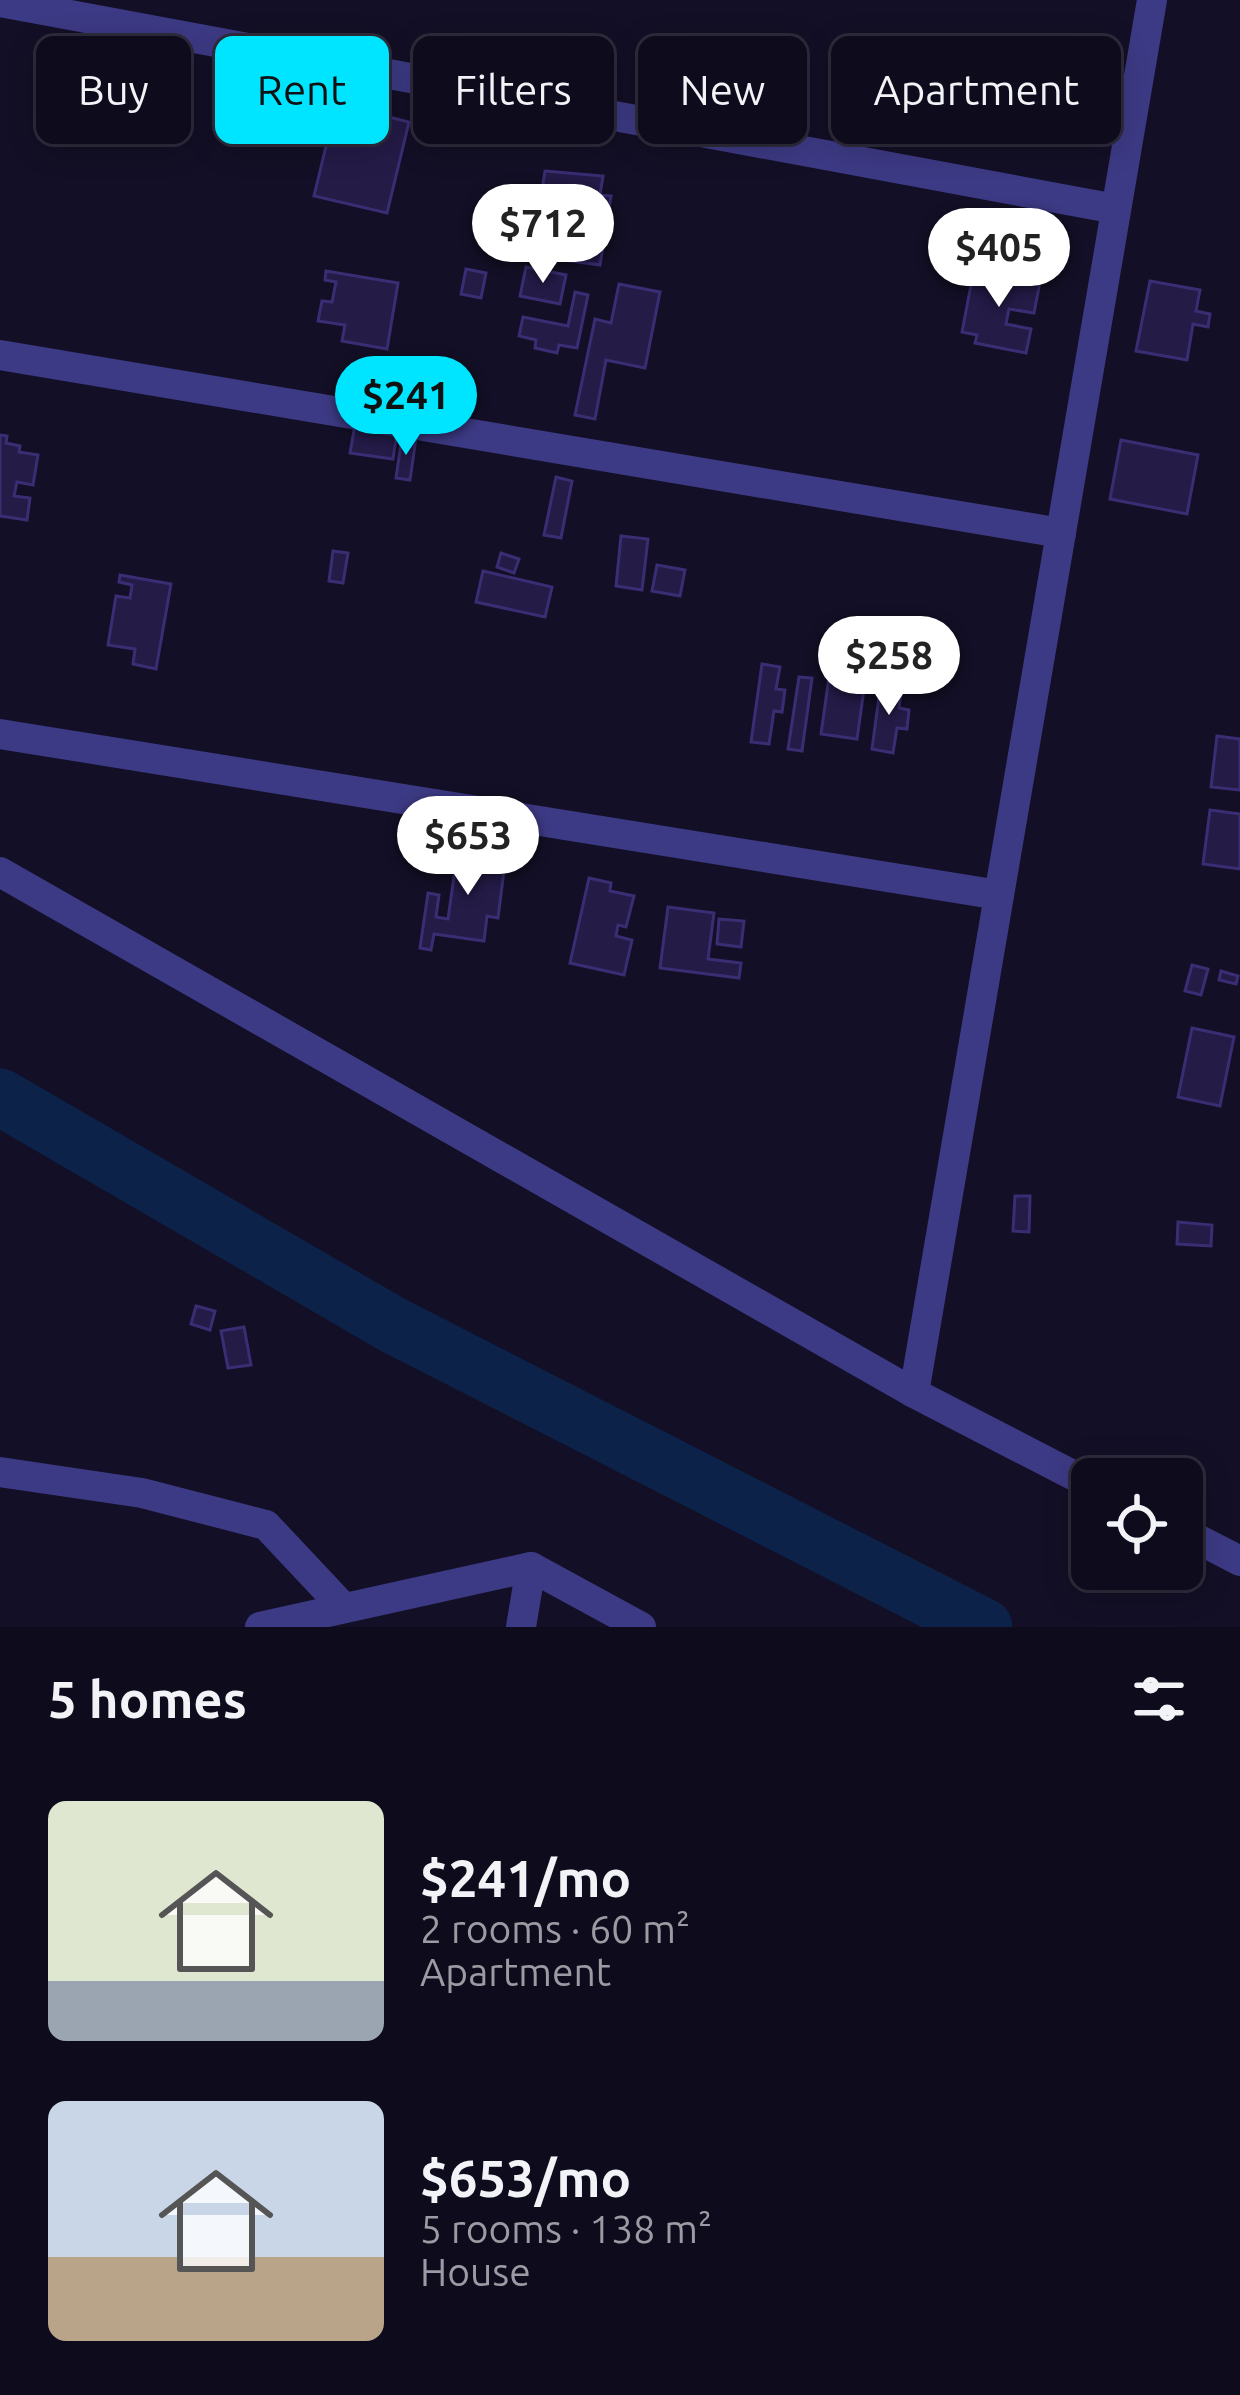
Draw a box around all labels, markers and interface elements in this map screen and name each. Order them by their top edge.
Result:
chip: Buy [36,36,191,144]
chip: Rent [215,36,389,144]
chip: Filters [413,36,614,144]
chip: New [638,36,807,144]
chip: Apartment [831,36,1121,144]
pin: $712 [472,184,614,286]
text: $712 [499,201,587,244]
pin: $405 [928,208,1070,310]
text: $405 [955,225,1043,268]
pin: $241 [335,356,477,458]
text: $241 [362,373,450,416]
pin: $258 [818,616,960,718]
text: $258 [845,633,933,676]
pin: $653 [397,796,539,898]
text: $653 [424,813,512,856]
map controls [1071,1458,1203,1590]
button: locate [1071,1458,1203,1590]
icon: filters [1126,1666,1192,1732]
text: 5 homes [48,1670,247,1728]
icon: home [144,1849,288,1993]
text: $241/mo [420,1849,631,1907]
text: 2 rooms · 60 m² [420,1907,690,1950]
text: Apartment [420,1950,611,1993]
icon: home [144,2149,288,2293]
text: $653/mo [420,2149,631,2207]
text: 5 rooms · 138 m² [420,2207,712,2250]
text: House [420,2250,531,2293]

